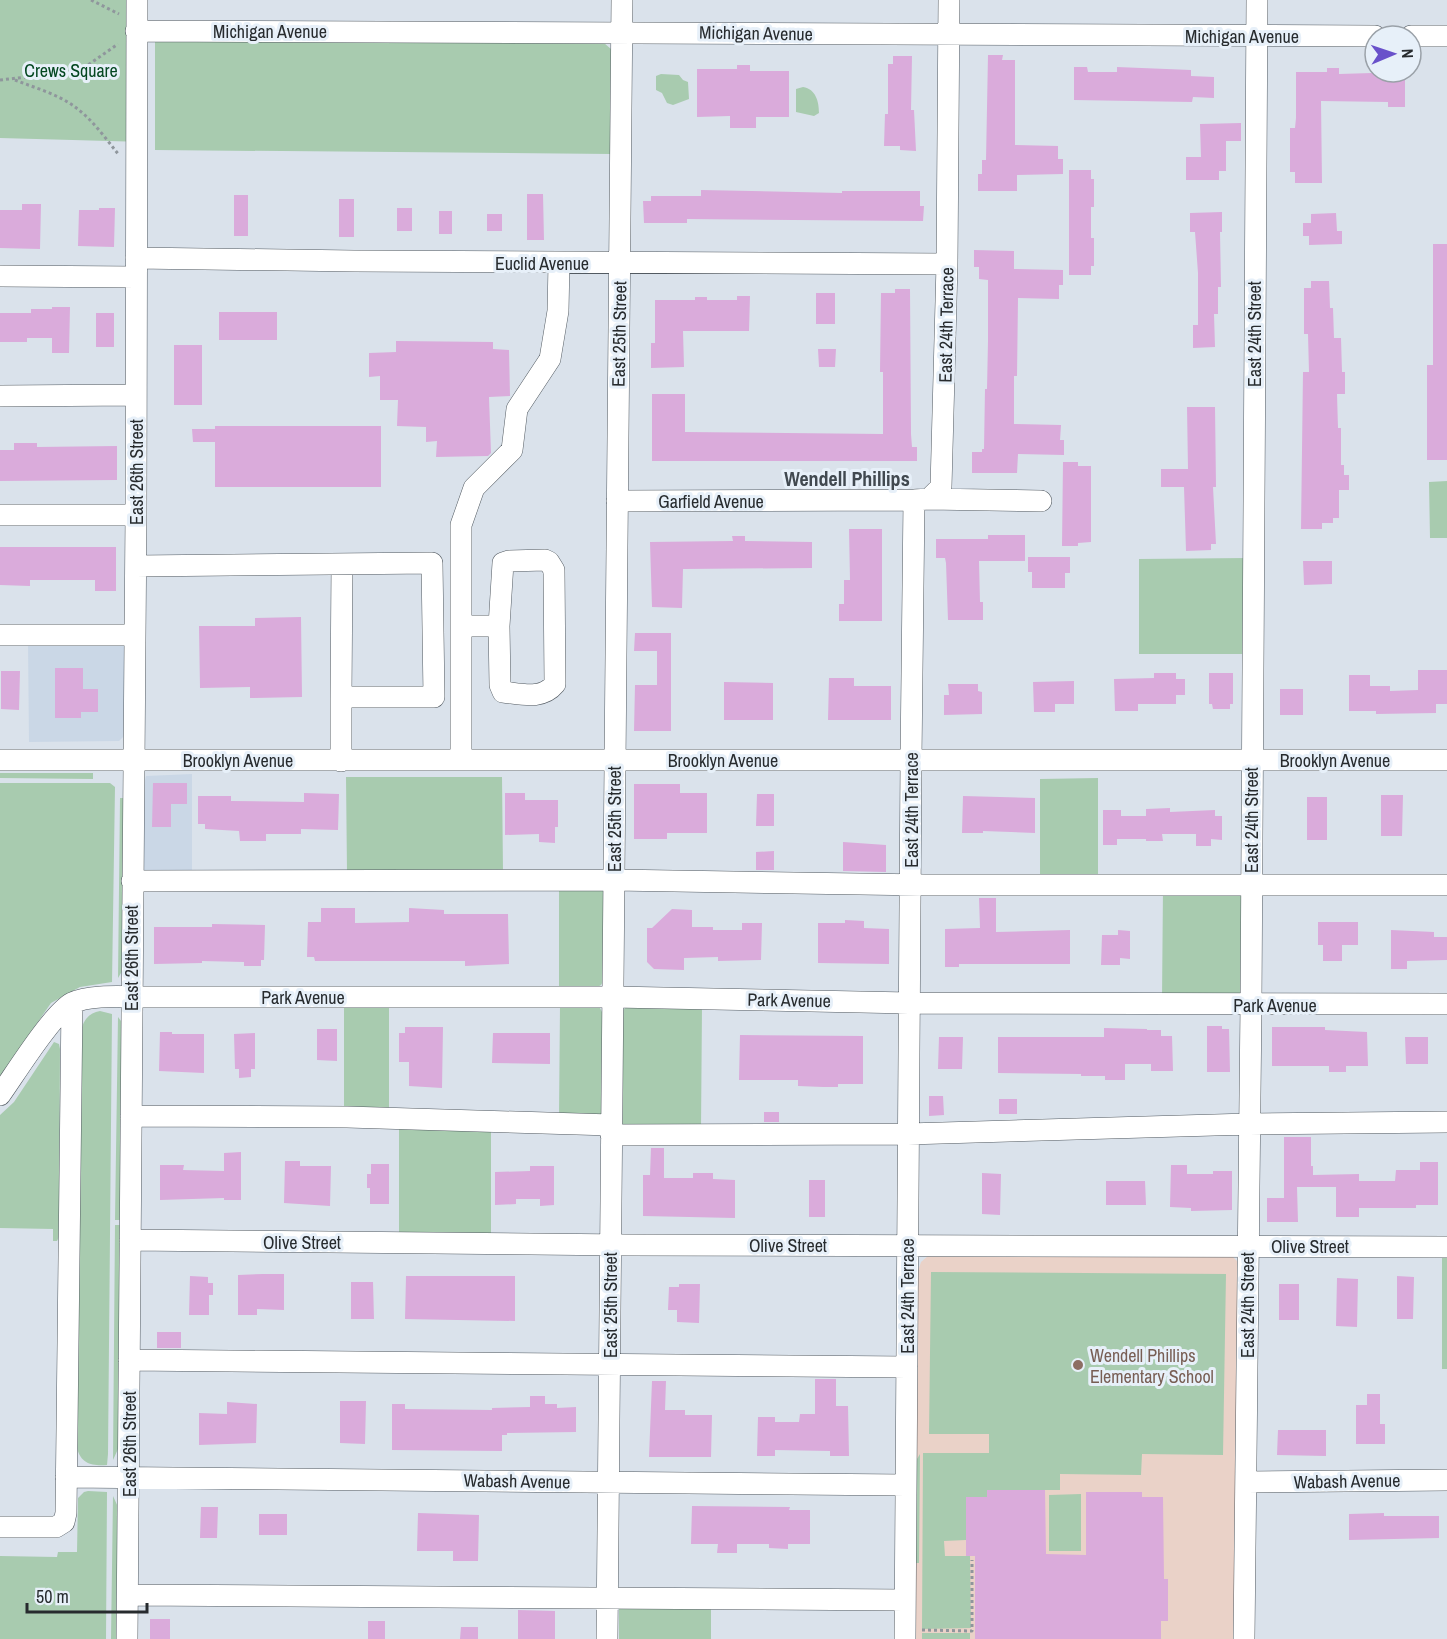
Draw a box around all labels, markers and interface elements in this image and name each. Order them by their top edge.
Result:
street label: Michigan Avenue [213,19,327,44]
street label: Michigan Avenue [699,20,813,46]
street label: Michigan Avenue [1185,24,1299,49]
north arrow [1363,24,1423,84]
text: N [1397,48,1419,59]
park label: Crews Square [24,58,118,83]
street label: Euclid Avenue [495,251,589,276]
street label: East 24th Terrace [932,267,960,383]
street label: East 25th Street [606,281,632,387]
street label: East 24th Street [1242,281,1267,387]
street label: East 26th Street [124,419,149,525]
district label: Wendell Phillips [784,465,910,492]
street label: Garfield Avenue [658,489,764,514]
street label: Brooklyn Avenue [183,748,293,773]
street label: Brooklyn Avenue [668,748,778,773]
street label: Brooklyn Avenue [1280,748,1390,773]
street label: East 24th Terrace [899,752,924,868]
street label: East 25th Street [602,766,627,872]
street label: East 24th Street [1239,767,1264,873]
street label: East 26th Street [119,905,144,1011]
street label: Park Avenue [261,985,345,1010]
street label: Park Avenue [747,987,831,1013]
street label: Park Avenue [1233,993,1317,1018]
street label: Olive Street [263,1230,341,1255]
street label: Olive Street [749,1233,827,1258]
street label: Olive Street [1271,1234,1349,1259]
street label: East 24th Terrace [895,1238,920,1354]
street label: East 25th Street [598,1252,623,1358]
street label: East 24th Street [1235,1252,1260,1358]
place label: Wendell Phillips Elementary School [1090,1343,1214,1389]
marker: Wendell Phillips Elementary School [1071,1358,1085,1372]
street label: East 26th Street [117,1391,142,1497]
street label: Wabash Avenue [463,1468,571,1494]
street label: Wabash Avenue [1293,1468,1401,1494]
scale bar [27,1576,147,1614]
text: 50 m [36,1584,69,1609]

